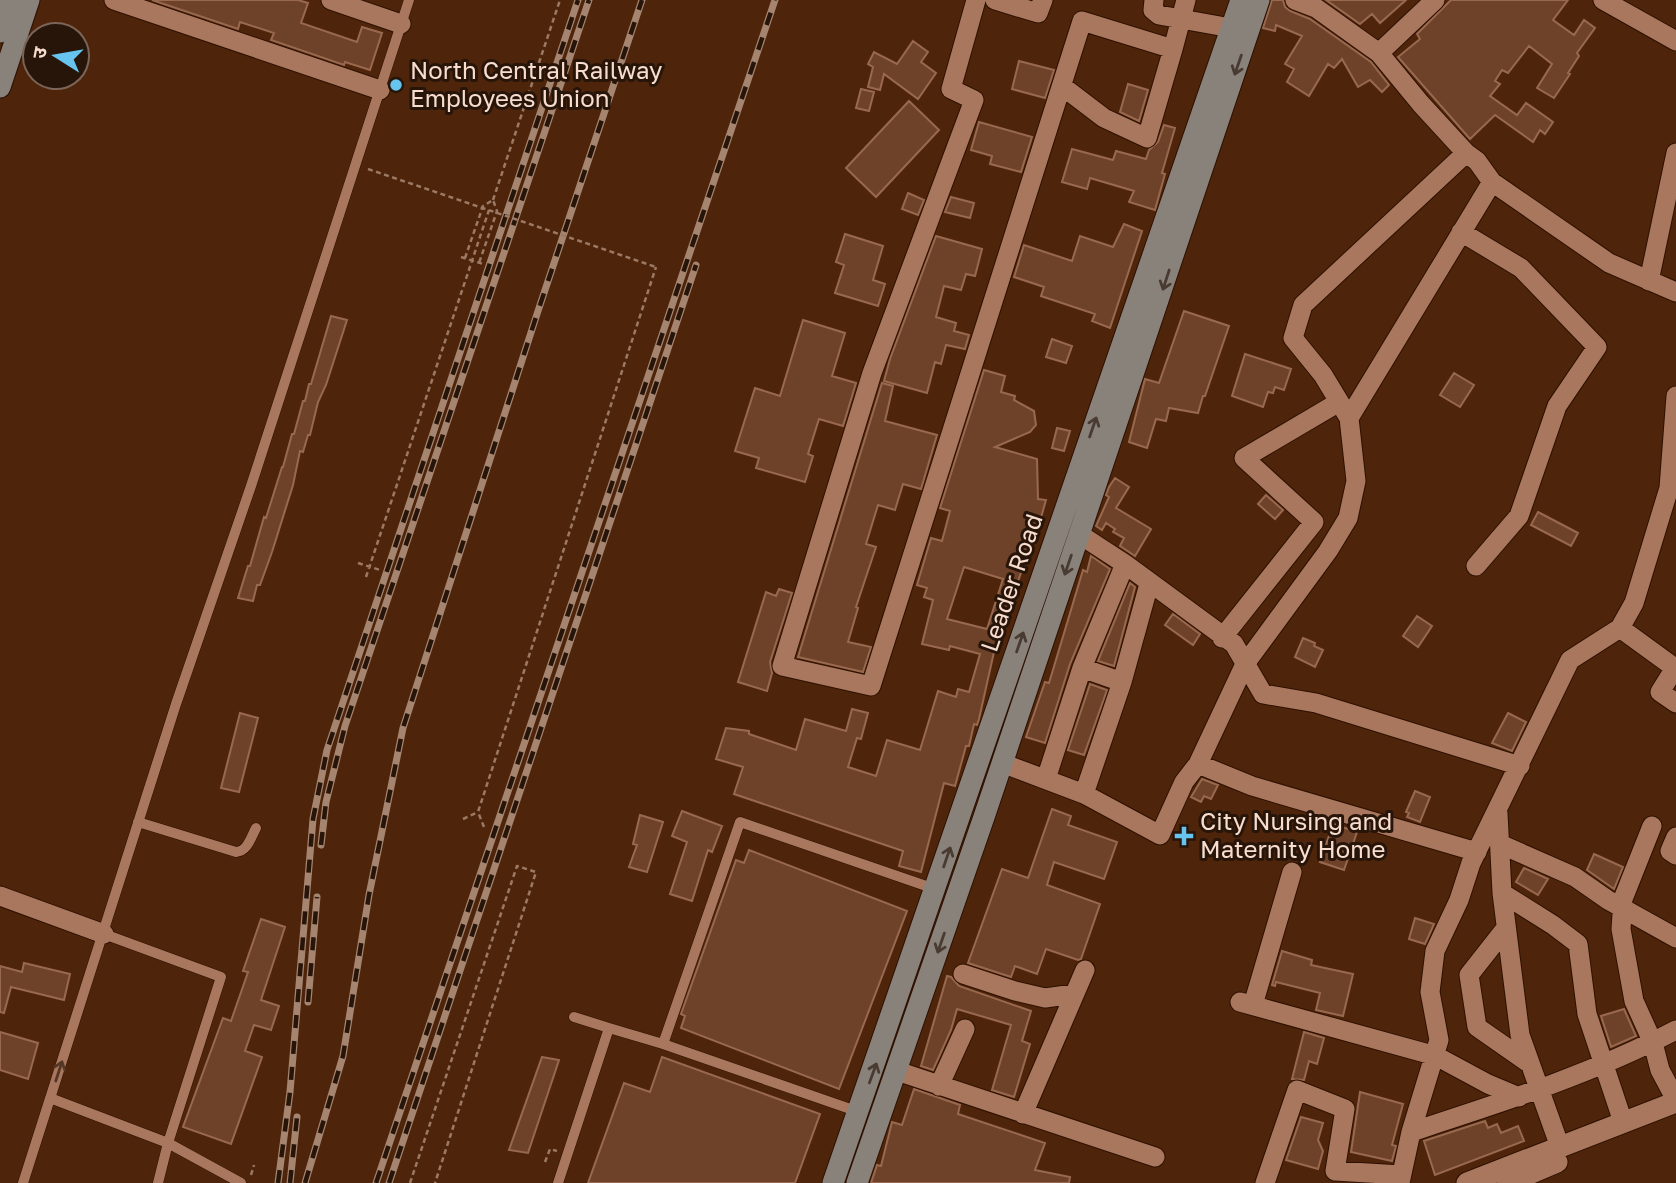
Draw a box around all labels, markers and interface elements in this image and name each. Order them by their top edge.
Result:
north arrow [21,21,91,91]
text: उ [26,44,51,60]
one-way arrow [1231,53,1243,75]
place label: North Central Railway Employees Union [410,55,663,112]
marker: North Central Railway Employees Union [388,77,404,93]
one-way arrow [1158,269,1171,291]
one-way arrow [1088,416,1100,438]
street label: Leader Road [973,510,1048,655]
one-way arrow [1061,554,1073,576]
one-way arrow [1014,631,1027,653]
place label: City Nursing and Maternity Home [1200,806,1392,863]
marker: City Nursing and Maternity Home [1174,826,1194,846]
one-way arrow [942,847,954,869]
one-way arrow [934,932,946,954]
one-way arrow [54,1061,66,1083]
one-way arrow [867,1062,880,1084]

